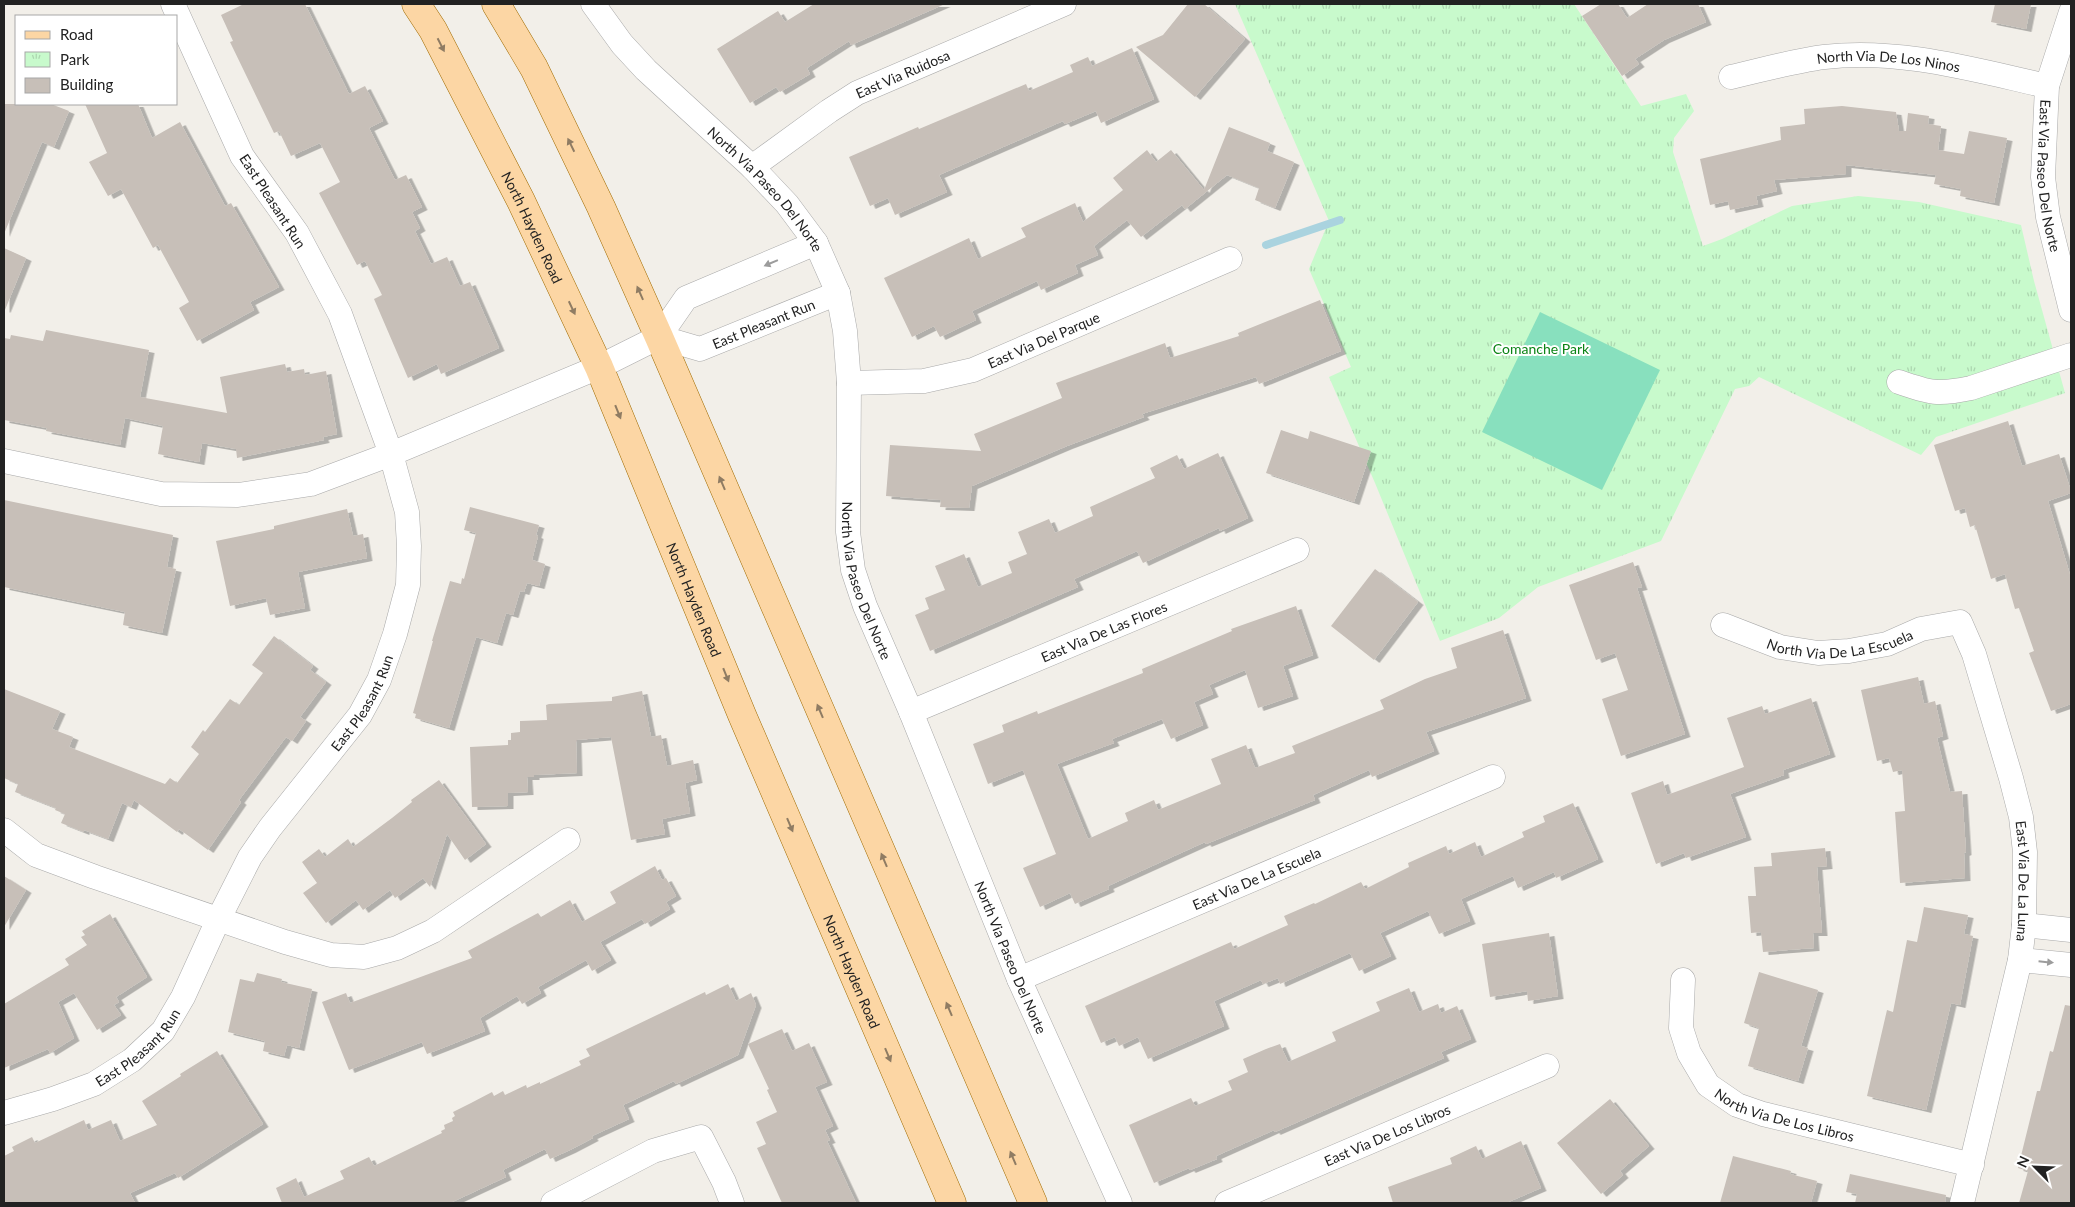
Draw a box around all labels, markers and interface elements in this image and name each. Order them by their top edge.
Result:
legend [15,15,178,105]
text: Road [60,25,93,43]
one-way arrow [437,38,445,52]
street label: East Via Ruidosa [853,46,952,101]
street label: North Via De Los Ninos [1815,46,1962,75]
text: Park [60,50,90,68]
text: Building [60,75,113,93]
street label: East Via Paseo Del Norte [2034,99,2065,254]
street label: North Via Paseo Del Norte [705,123,827,254]
one-way arrow [567,138,575,152]
street label: East Pleasant Run [236,151,310,251]
street label: North Hayden Road [499,168,567,286]
one-way arrow [764,259,778,267]
one-way arrow [635,286,643,300]
street label: East Pleasant Run [709,295,817,352]
one-way arrow [568,301,576,315]
street label: East Via Del Parque [985,308,1102,371]
park label: Comanche Park [1493,340,1590,357]
one-way arrow [614,405,622,419]
one-way arrow [717,476,725,490]
street label: North Via Paseo Del Norte [839,502,896,662]
street label: North Hayden Road [663,540,726,659]
street label: East Via De Las Flores [1038,597,1169,665]
street label: North Via De La Escuela [1765,625,1915,661]
street label: East Pleasant Run [327,652,396,754]
one-way arrow [723,668,731,682]
one-way arrow [816,704,824,718]
one-way arrow [786,818,794,832]
street label: East Via De La Luna [2013,820,2034,943]
street label: East Via De La Escuela [1189,843,1323,913]
one-way arrow [880,853,888,867]
street label: North Via Paseo Del Norte [972,878,1051,1036]
street label: North Hayden Road [820,912,884,1031]
one-way arrow [2038,958,2054,966]
one-way arrow [944,1002,952,1016]
street label: East Pleasant Run [92,1005,183,1090]
one-way arrow [885,1048,893,1062]
street label: North Via De Los Libros [1712,1084,1856,1144]
street label: East Via De Los Libros [1321,1100,1453,1169]
north arrow [2010,1142,2060,1192]
one-way arrow [1009,1151,1017,1166]
text: N [2013,1153,2033,1170]

